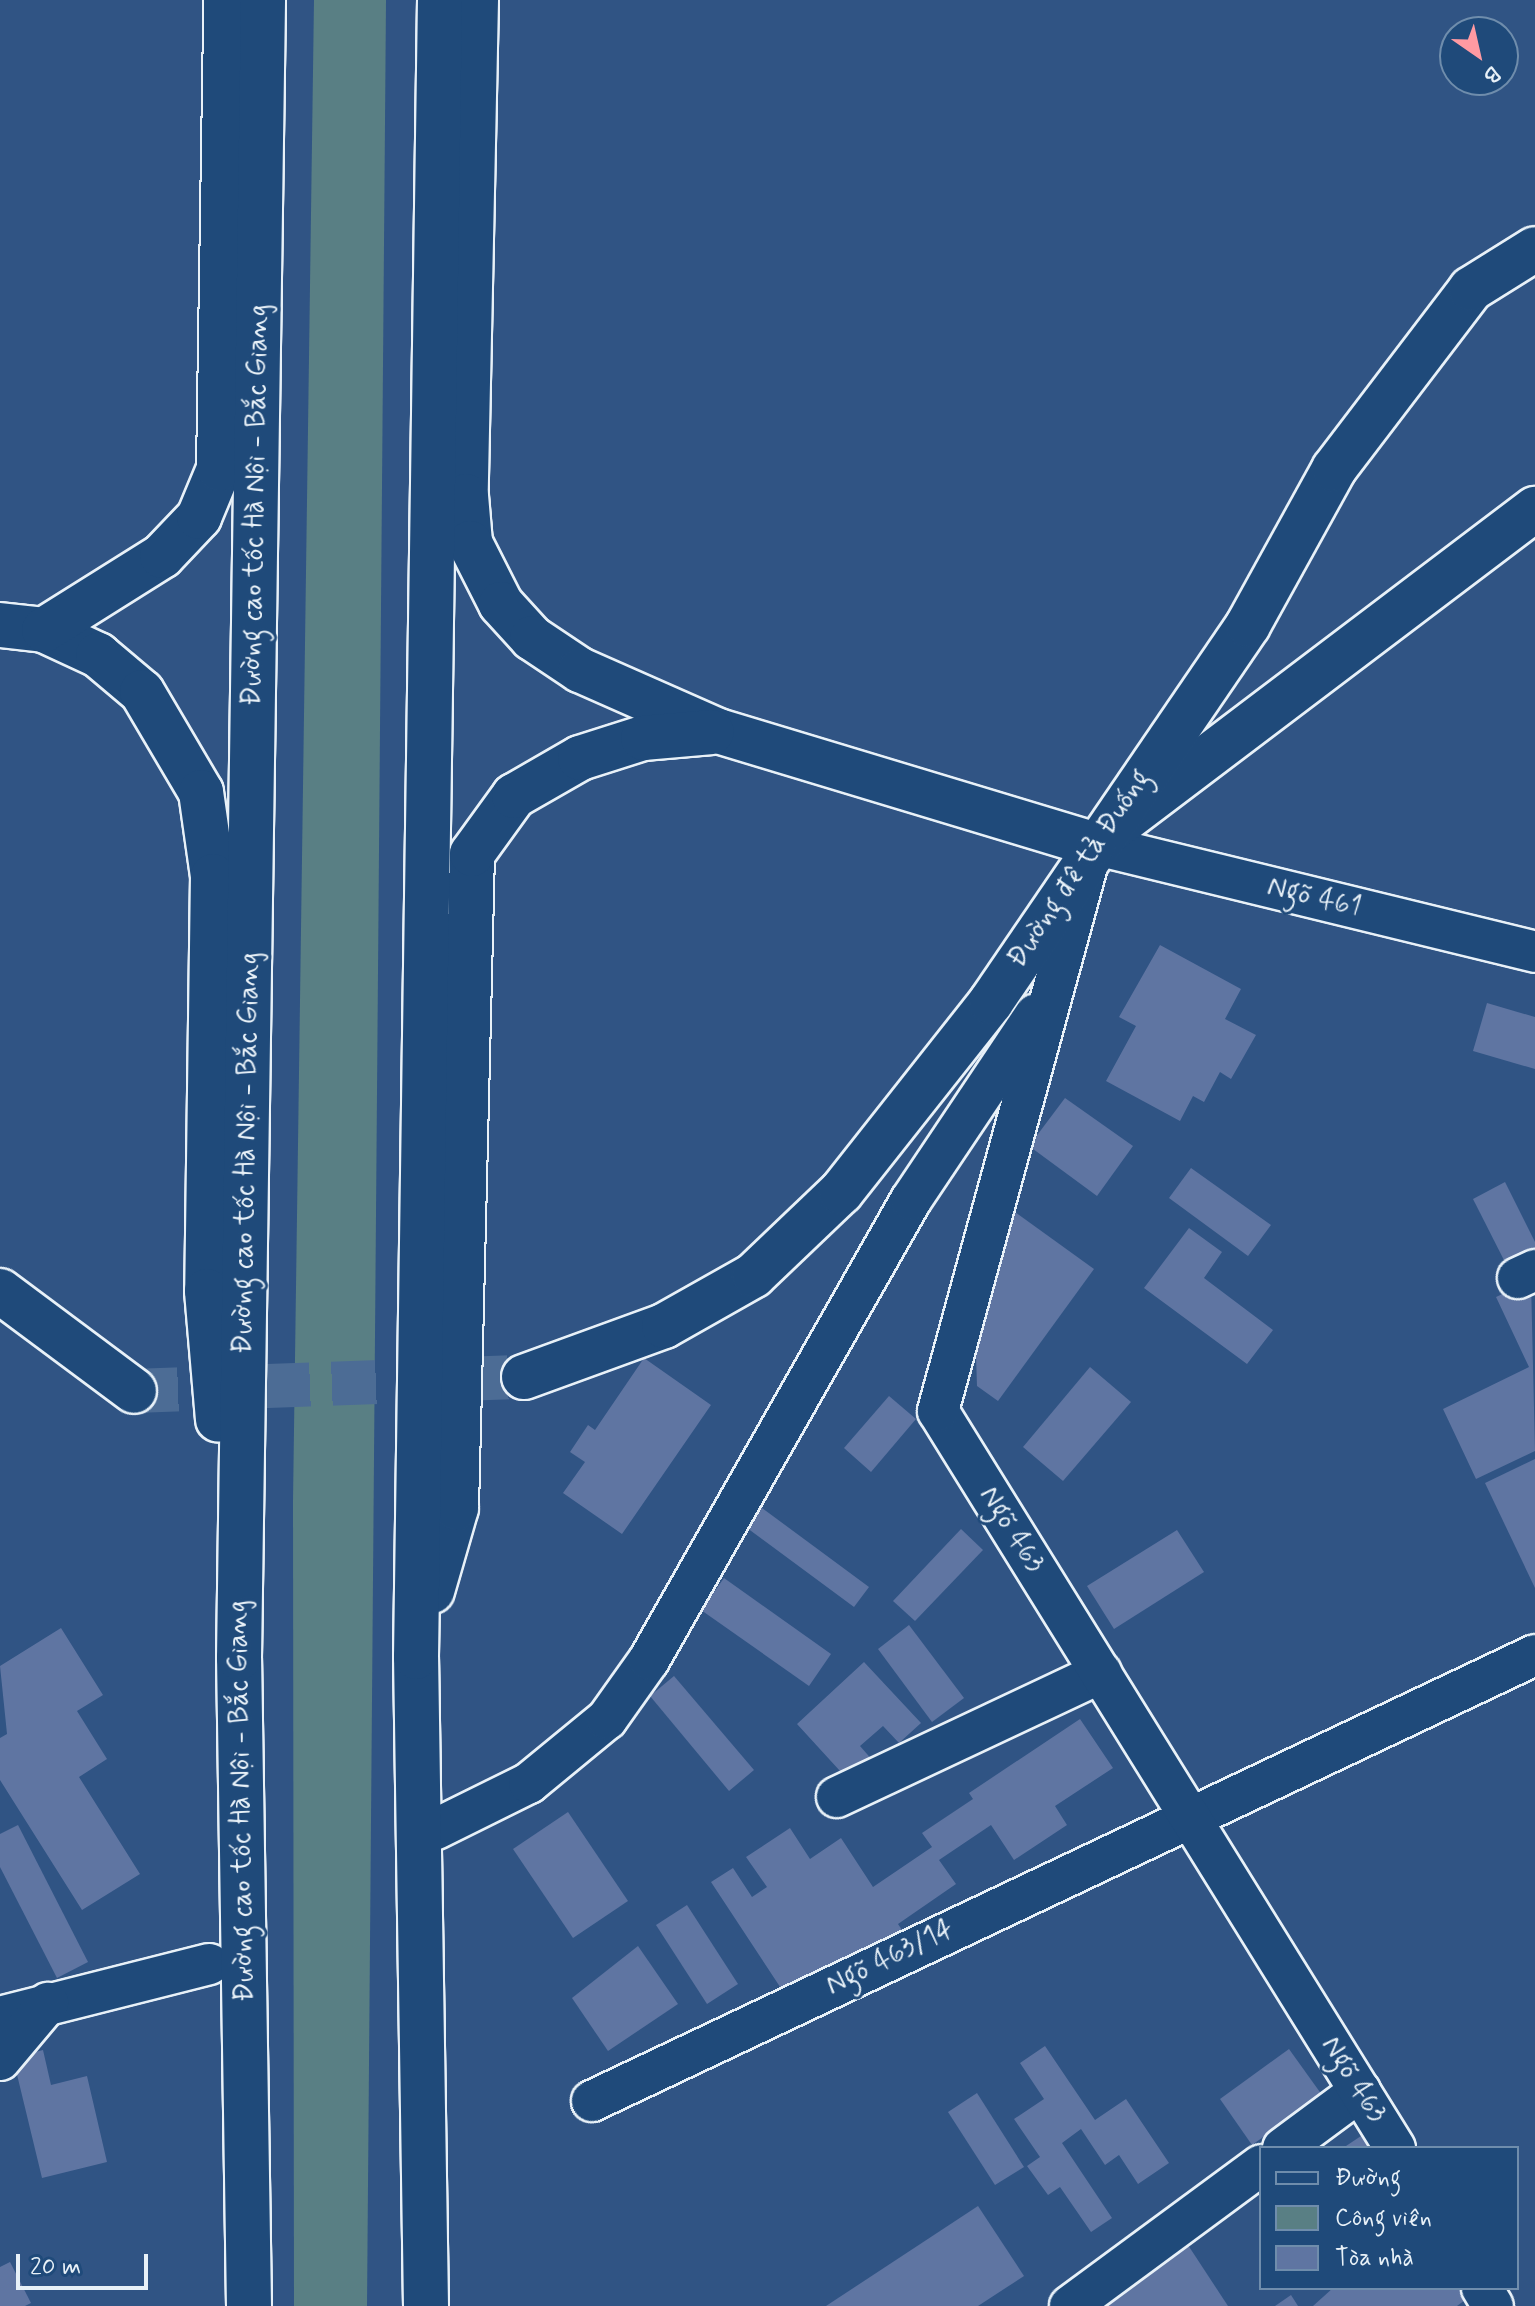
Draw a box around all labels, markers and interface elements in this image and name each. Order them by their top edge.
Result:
north arrow [1439,16,1519,96]
text: B [1478,59,1505,90]
street label: Đường cao tốc Hà Nội - Bắc Giang [236,305,276,705]
street label: Đường đê tả Đuống [1001,763,1159,975]
street label: Ngõ 461 [1264,870,1364,926]
street label: Đường cao tốc Hà Nội - Bắc Giang [227,953,267,1353]
street label: Ngõ 463 [971,1480,1051,1580]
street label: Đường cao tốc Hà Nội - Bắc Giang [222,1601,262,2001]
street label: Ngõ 463/14 [821,1913,959,2003]
street label: Ngõ 463 [1313,2030,1393,2130]
legend [1259,2146,1519,2290]
text: Đường [1335,2163,1401,2194]
text: Công viên [1335,2203,1432,2234]
scale bar [20,2238,152,2288]
text: Tòa nhà [1335,2243,1414,2274]
text: 20 m [30,2252,81,2283]

